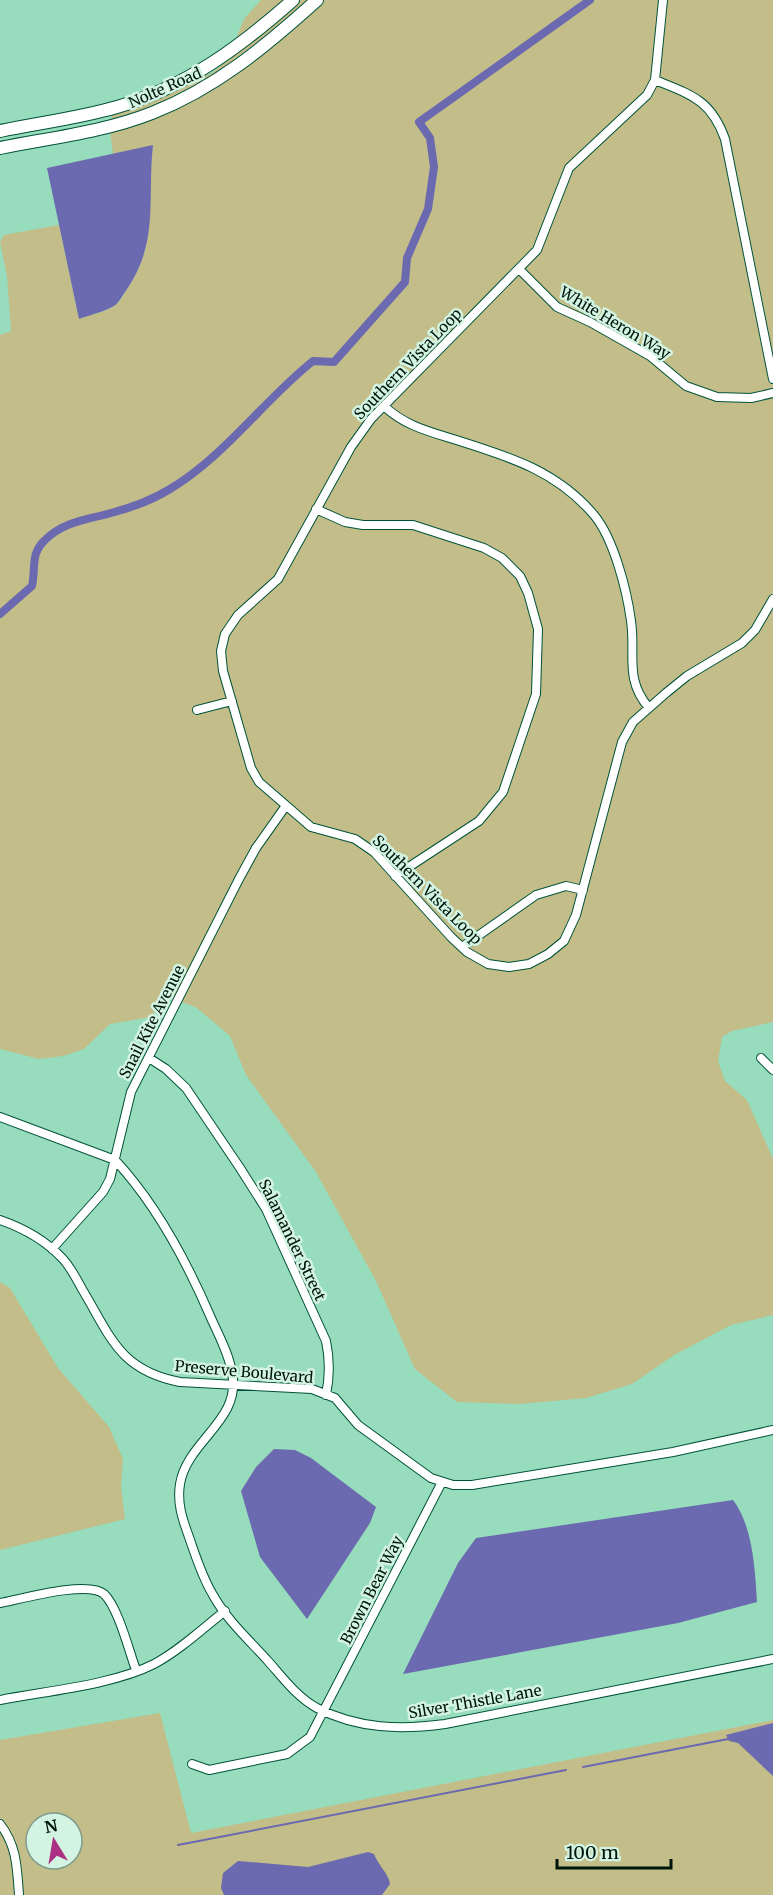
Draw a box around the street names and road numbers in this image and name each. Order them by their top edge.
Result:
street label: Nolte Road [125,63,204,112]
street label: White Heron Way [556,282,674,363]
street label: Southern Vista Loop [350,304,466,423]
street label: Southern Vista Loop [369,831,486,948]
street label: Snail Kite Avenue [115,962,188,1082]
street label: Salamander Street [255,1176,330,1304]
street label: Preserve Boulevard [174,1356,314,1387]
street label: Brown Bear Way [336,1532,407,1647]
street label: Silver Thistle Lane [407,1680,543,1723]

